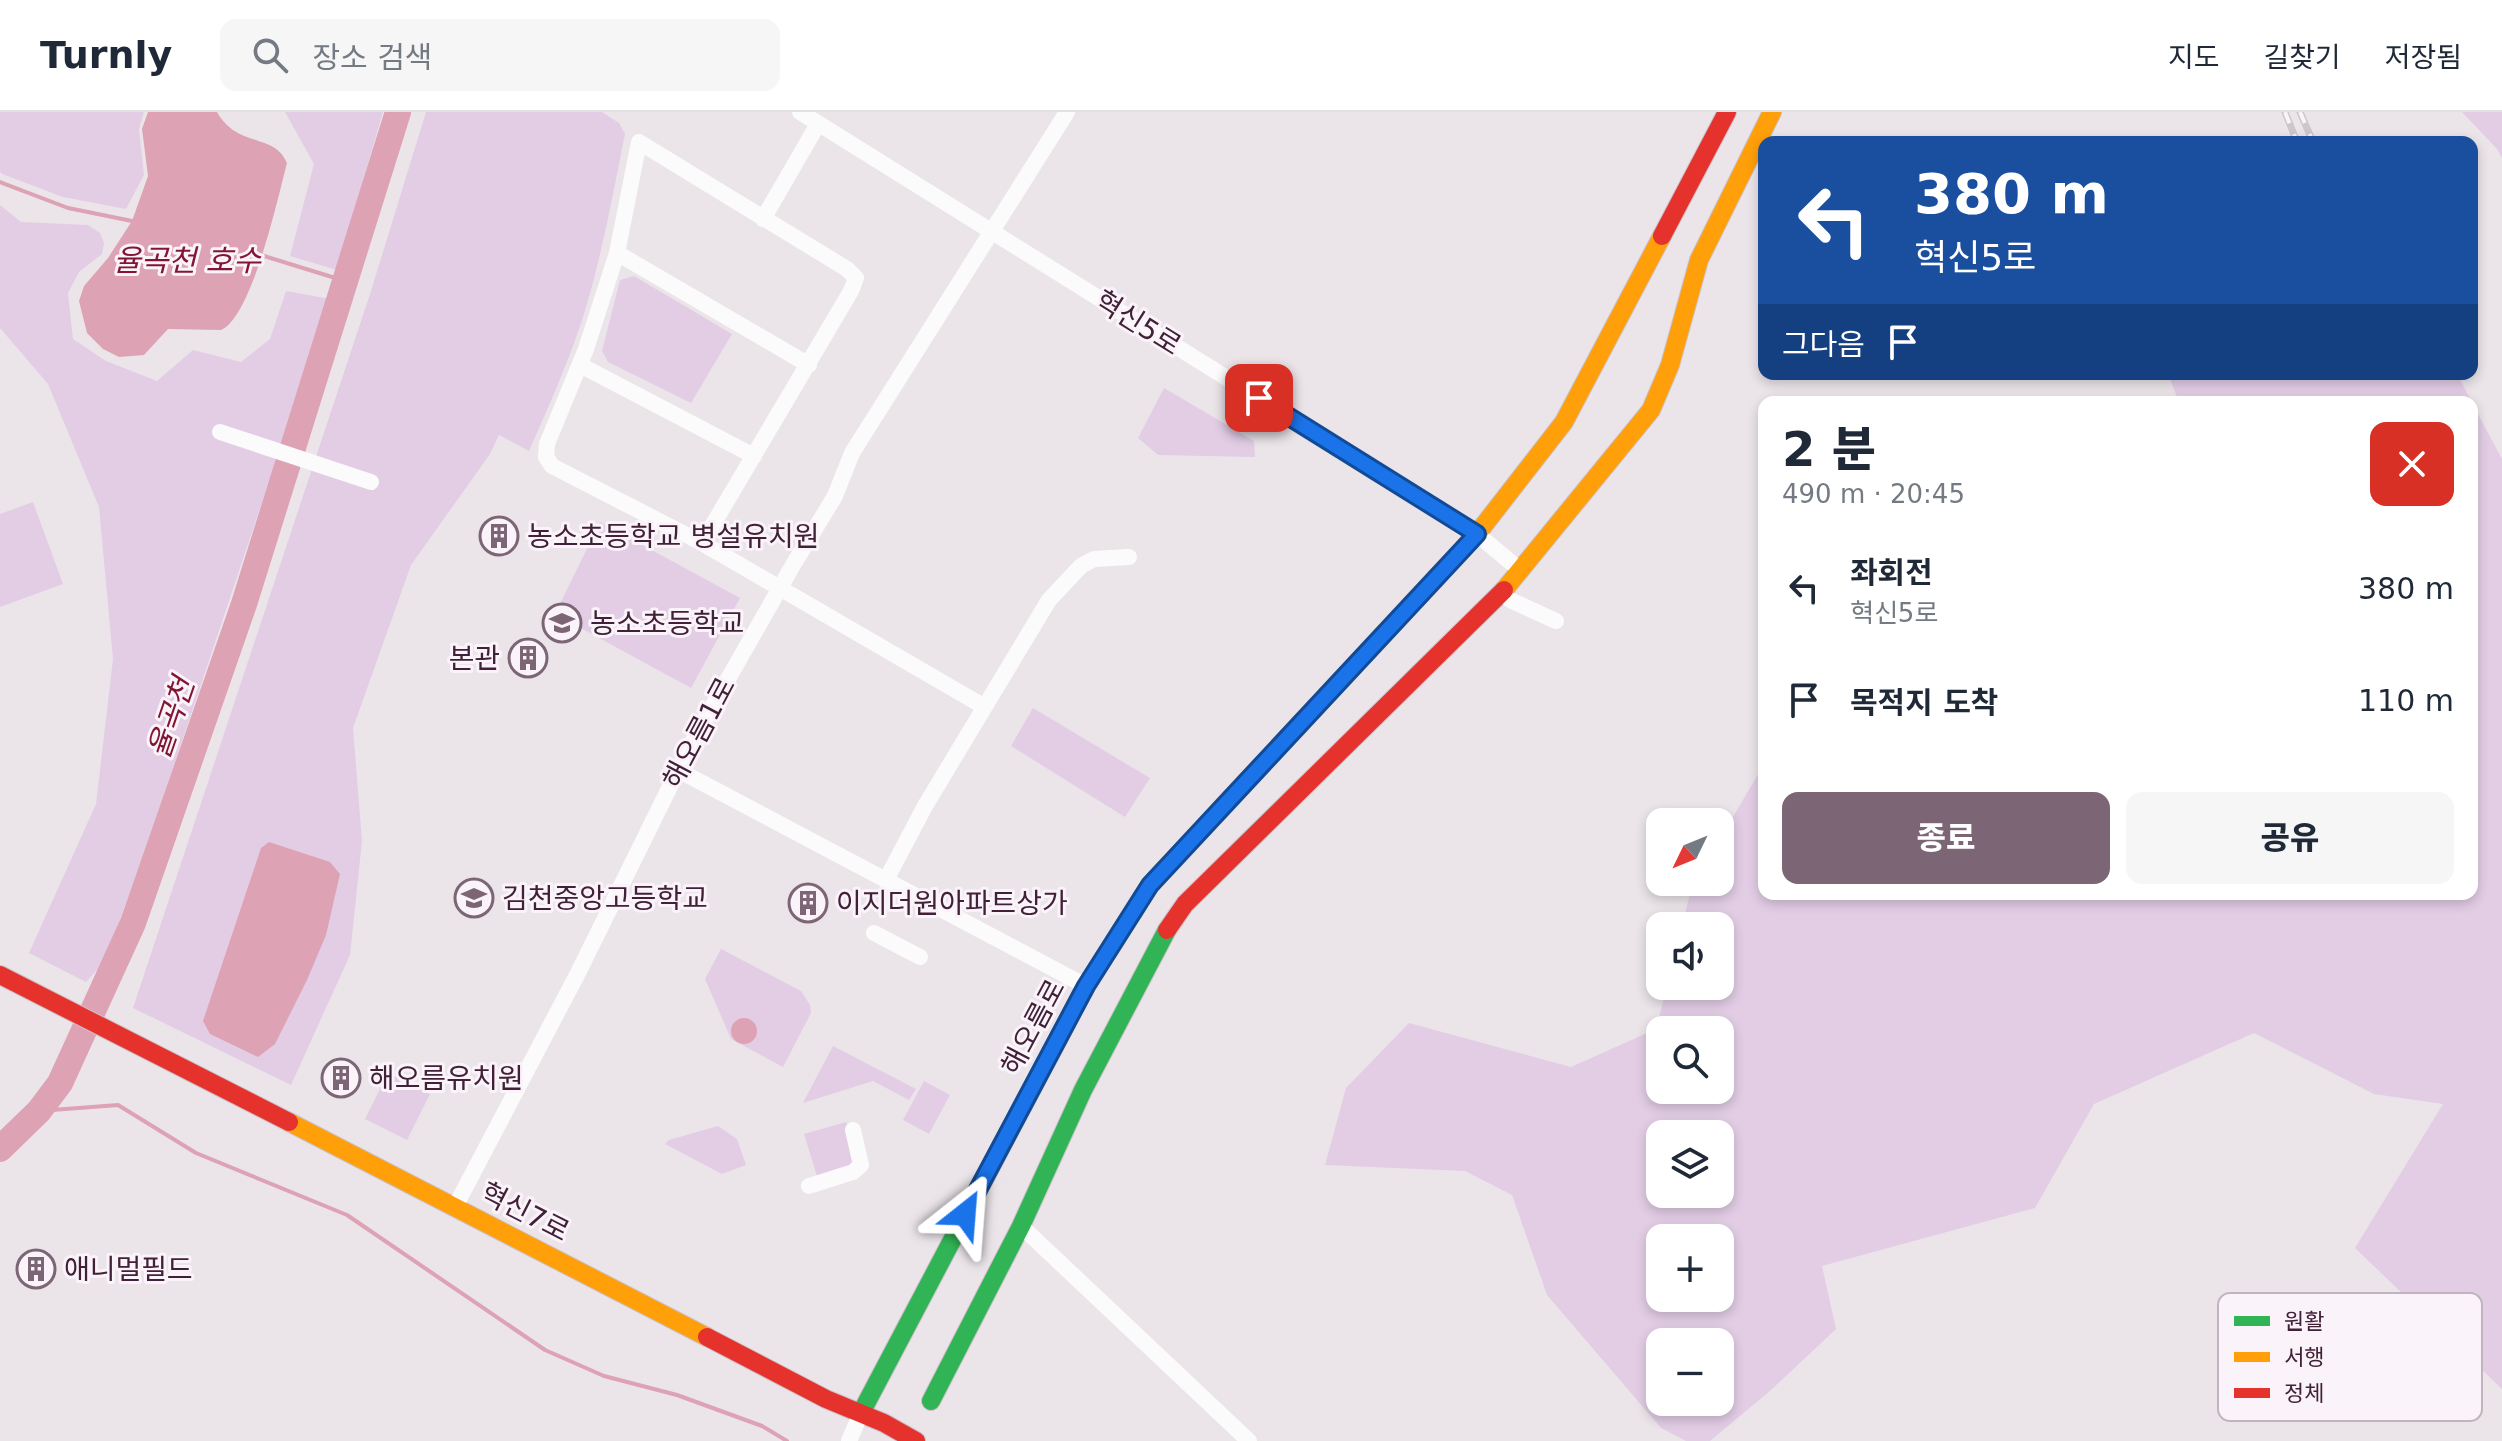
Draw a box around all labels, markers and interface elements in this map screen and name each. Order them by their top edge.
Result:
search box [220,19,780,91]
text: Turnly [40,33,172,77]
icon: search [248,33,292,77]
text: 장소 검색 [312,40,432,75]
text: 지도 [2168,41,2219,74]
text: 길찾기 [2263,41,2341,74]
text: 저장됨 [2385,41,2462,74]
text: 380 m [1914,161,2109,226]
icon: left [1782,168,1886,272]
text: 혁신5로 [1914,237,2036,278]
water label: 율곡천 호수 [113,243,262,278]
street label: 혁신5로 [1089,284,1187,362]
icon: arrive [1881,320,1925,364]
text: 그다음 [1782,327,1865,362]
pin [1225,364,1293,432]
icon: arrive [1237,376,1281,420]
text: 2 분 [1782,421,1876,477]
button: close [2370,422,2454,506]
text: 490 m · 20:45 [1782,479,1965,509]
building icon: 농소초등학교 병설유치원 [478,515,520,557]
place label: 농소초등학교 병설유치원 [527,520,819,553]
text: 좌회전 [1850,555,1933,590]
icon: left [1782,566,1826,610]
text: 380 m [2358,571,2454,606]
text: 혁신5로 [1850,598,1938,628]
school or university icon: 농소초등학교 [541,602,583,644]
place label: 농소초등학교 [590,607,745,640]
building icon: 본관 [507,637,549,679]
place label: 본관 [448,642,500,675]
water label: 율곡천 [141,670,202,763]
street label: 해오름1로 [656,672,742,794]
icon: arrive [1782,678,1826,722]
text: 110 m [2358,683,2454,718]
text: 목적지 도착 [1850,685,1998,720]
button: 종료 [1782,792,2110,884]
button: 공유 [2126,792,2454,884]
north arrow [1646,808,1734,896]
map controls [1646,808,1734,1416]
school or university icon: 김천중앙고등학교 [453,877,495,919]
place label: 김천중앙고등학교 [502,882,708,915]
building icon: 이지더원아파트상가 [787,882,829,924]
place label: 이지더원아파트상가 [836,887,1068,920]
button: sound [1646,912,1734,1000]
street label: 해오름로 [994,974,1072,1080]
button: search [1646,1016,1734,1104]
building icon: 해오름유치원 [320,1057,362,1099]
place label: 해오름유치원 [369,1062,524,1095]
button: layers [1646,1120,1734,1208]
position arrow [923,1172,1007,1256]
street label: 혁신7로 [475,1176,575,1248]
button: + [1646,1224,1734,1312]
building icon: 애니멀필드 [15,1248,57,1290]
place label: 애니멀필드 [64,1253,193,1286]
legend [2218,1293,2482,1421]
text: 원활 [2284,1309,2324,1334]
button: − [1646,1328,1734,1416]
text: 서행 [2284,1345,2324,1370]
text: 정체 [2284,1381,2324,1406]

